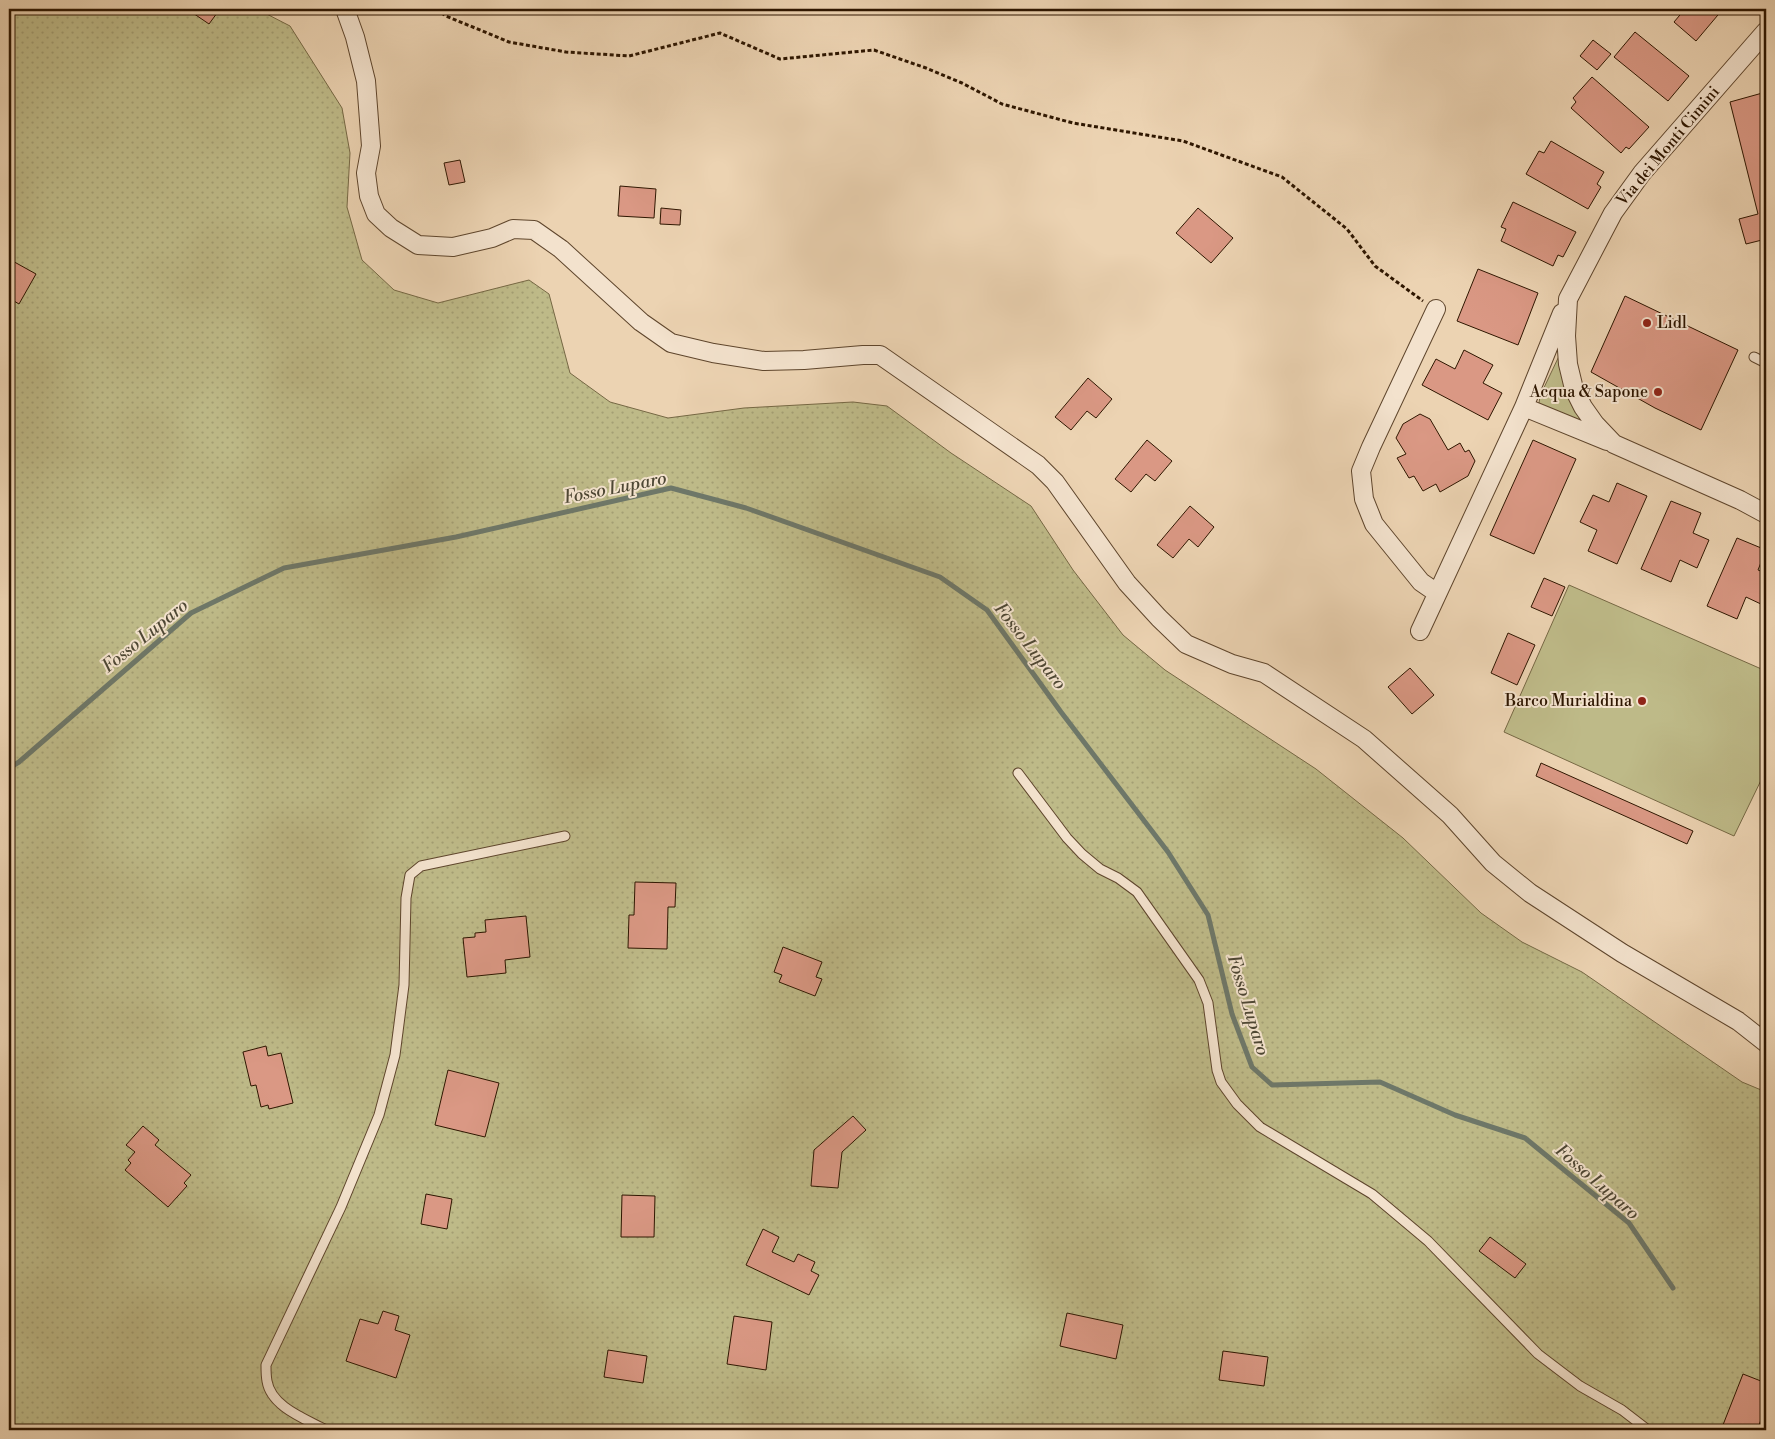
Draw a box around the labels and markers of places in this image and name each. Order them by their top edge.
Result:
place label: Lidl [1657,313,1687,333]
marker: Lidl [1641,317,1653,329]
place label: Acqua & Sapone [1529,382,1648,402]
marker: Acqua & Sapone [1652,386,1664,398]
place label: Barco Murialdina [1504,691,1633,711]
marker: Barco Murialdina [1636,695,1648,707]

